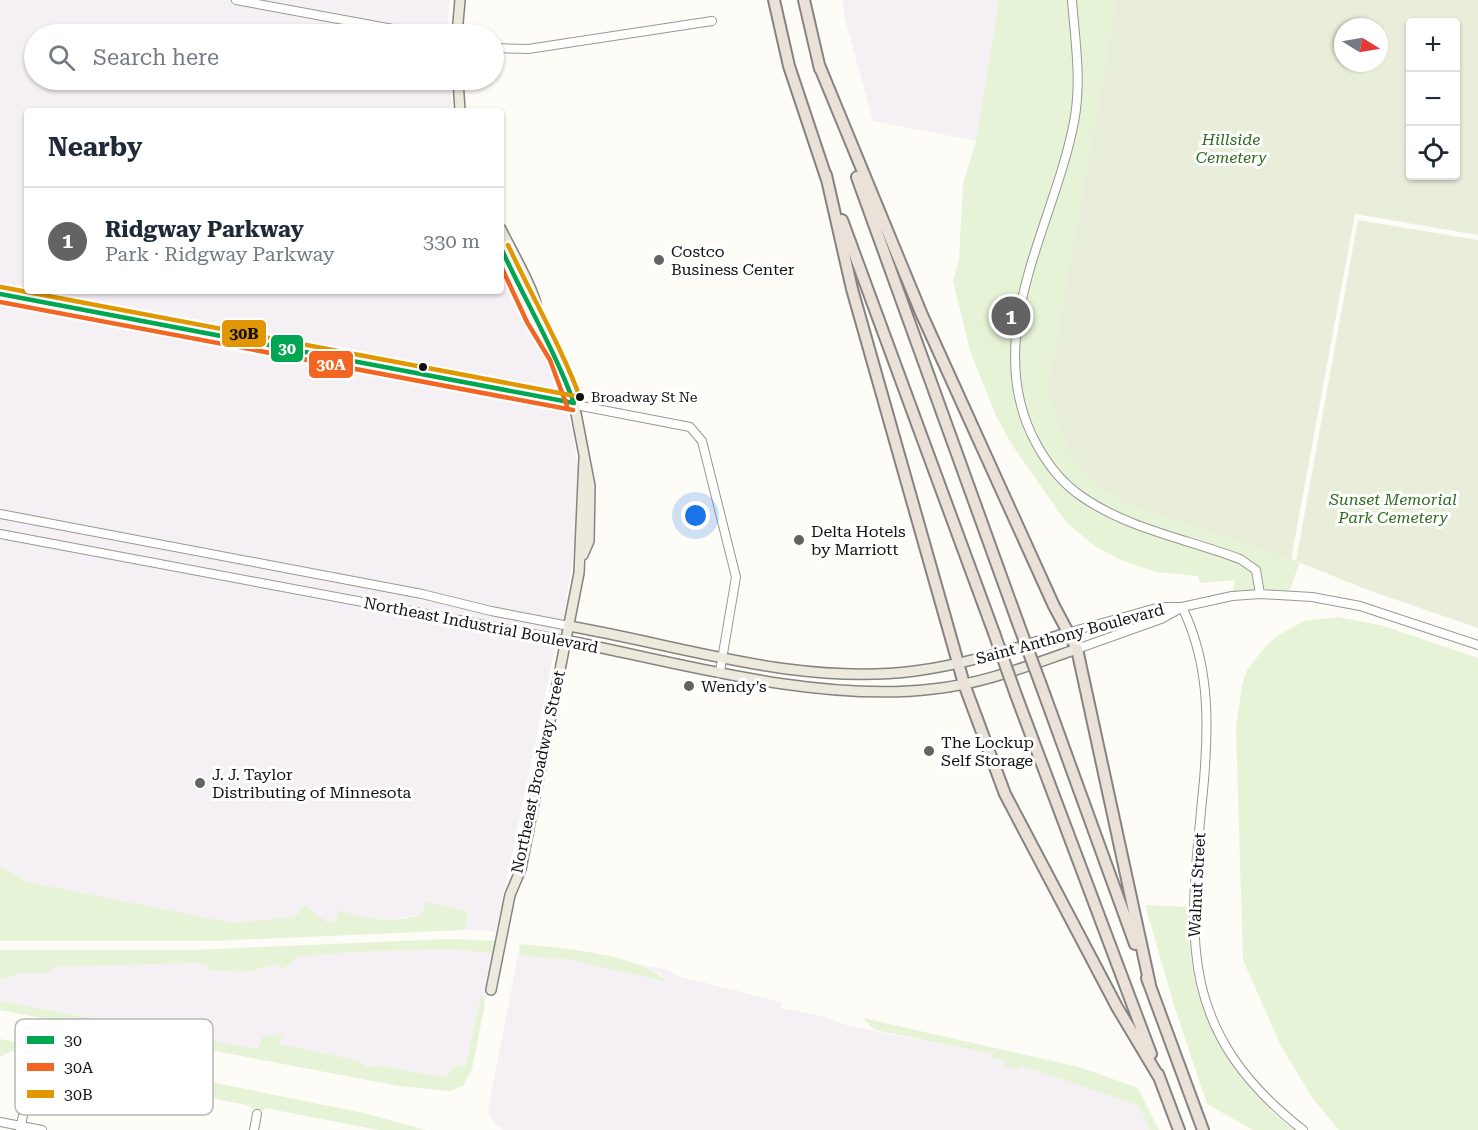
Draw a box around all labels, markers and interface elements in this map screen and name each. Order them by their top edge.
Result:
north arrow [1334,18,1388,72]
map controls [1406,18,1460,180]
button: + [1406,18,1460,72]
search box [24,24,504,90]
icon: search [45,41,78,74]
text: Search here [93,45,219,70]
button: − [1406,72,1460,126]
button: locate [1406,126,1460,180]
park label: Hillside Cemetery [1196,130,1267,167]
text: Nearby [48,132,142,162]
text: Ridgway Parkway [105,217,304,242]
text: 1 [62,229,73,253]
text: 330 m [423,229,480,253]
text: Park · Ridgway Parkway [105,242,335,266]
place label: Costco Business Center [671,242,795,279]
marker: Costco Business Center [652,253,666,267]
pin: 1 [992,294,1030,338]
line badge: 30B [221,319,267,348]
text: 30B [229,324,259,343]
line badge: 30 [270,334,304,363]
text: 30 [278,339,296,358]
line badge: 30A [308,350,354,379]
text: 30A [316,355,346,374]
unlabelled marker [417,361,429,373]
place label: Broadway St Ne [591,389,698,405]
marker: Broadway St Ne [574,391,586,403]
park label: Sunset Memorial Park Cemetery [1328,490,1457,527]
your location [681,501,710,530]
place label: Delta Hotels by Marriott [811,522,906,559]
marker: Delta Hotels by Marriott [792,533,806,547]
street label: Northeast Industrial Boulevard [362,593,600,657]
street label: Saint Anthony Boulevard [974,600,1166,668]
street label: Northeast Broadway Street [507,669,569,875]
place label: Wendy's [701,677,767,696]
marker: Wendy's [682,679,696,693]
place label: The Lockup Self Storage [941,733,1034,770]
marker: The Lockup Self Storage [922,744,936,758]
place label: J. J. Taylor Distributing of Minnesota [212,765,412,802]
marker: J. J. Taylor Distributing of Minnesota [193,776,207,790]
street label: Walnut Street [1185,832,1209,938]
legend [15,1019,213,1115]
text: 30 [64,1031,82,1050]
text: 30A [64,1058,94,1077]
text: 30B [64,1085,93,1104]

